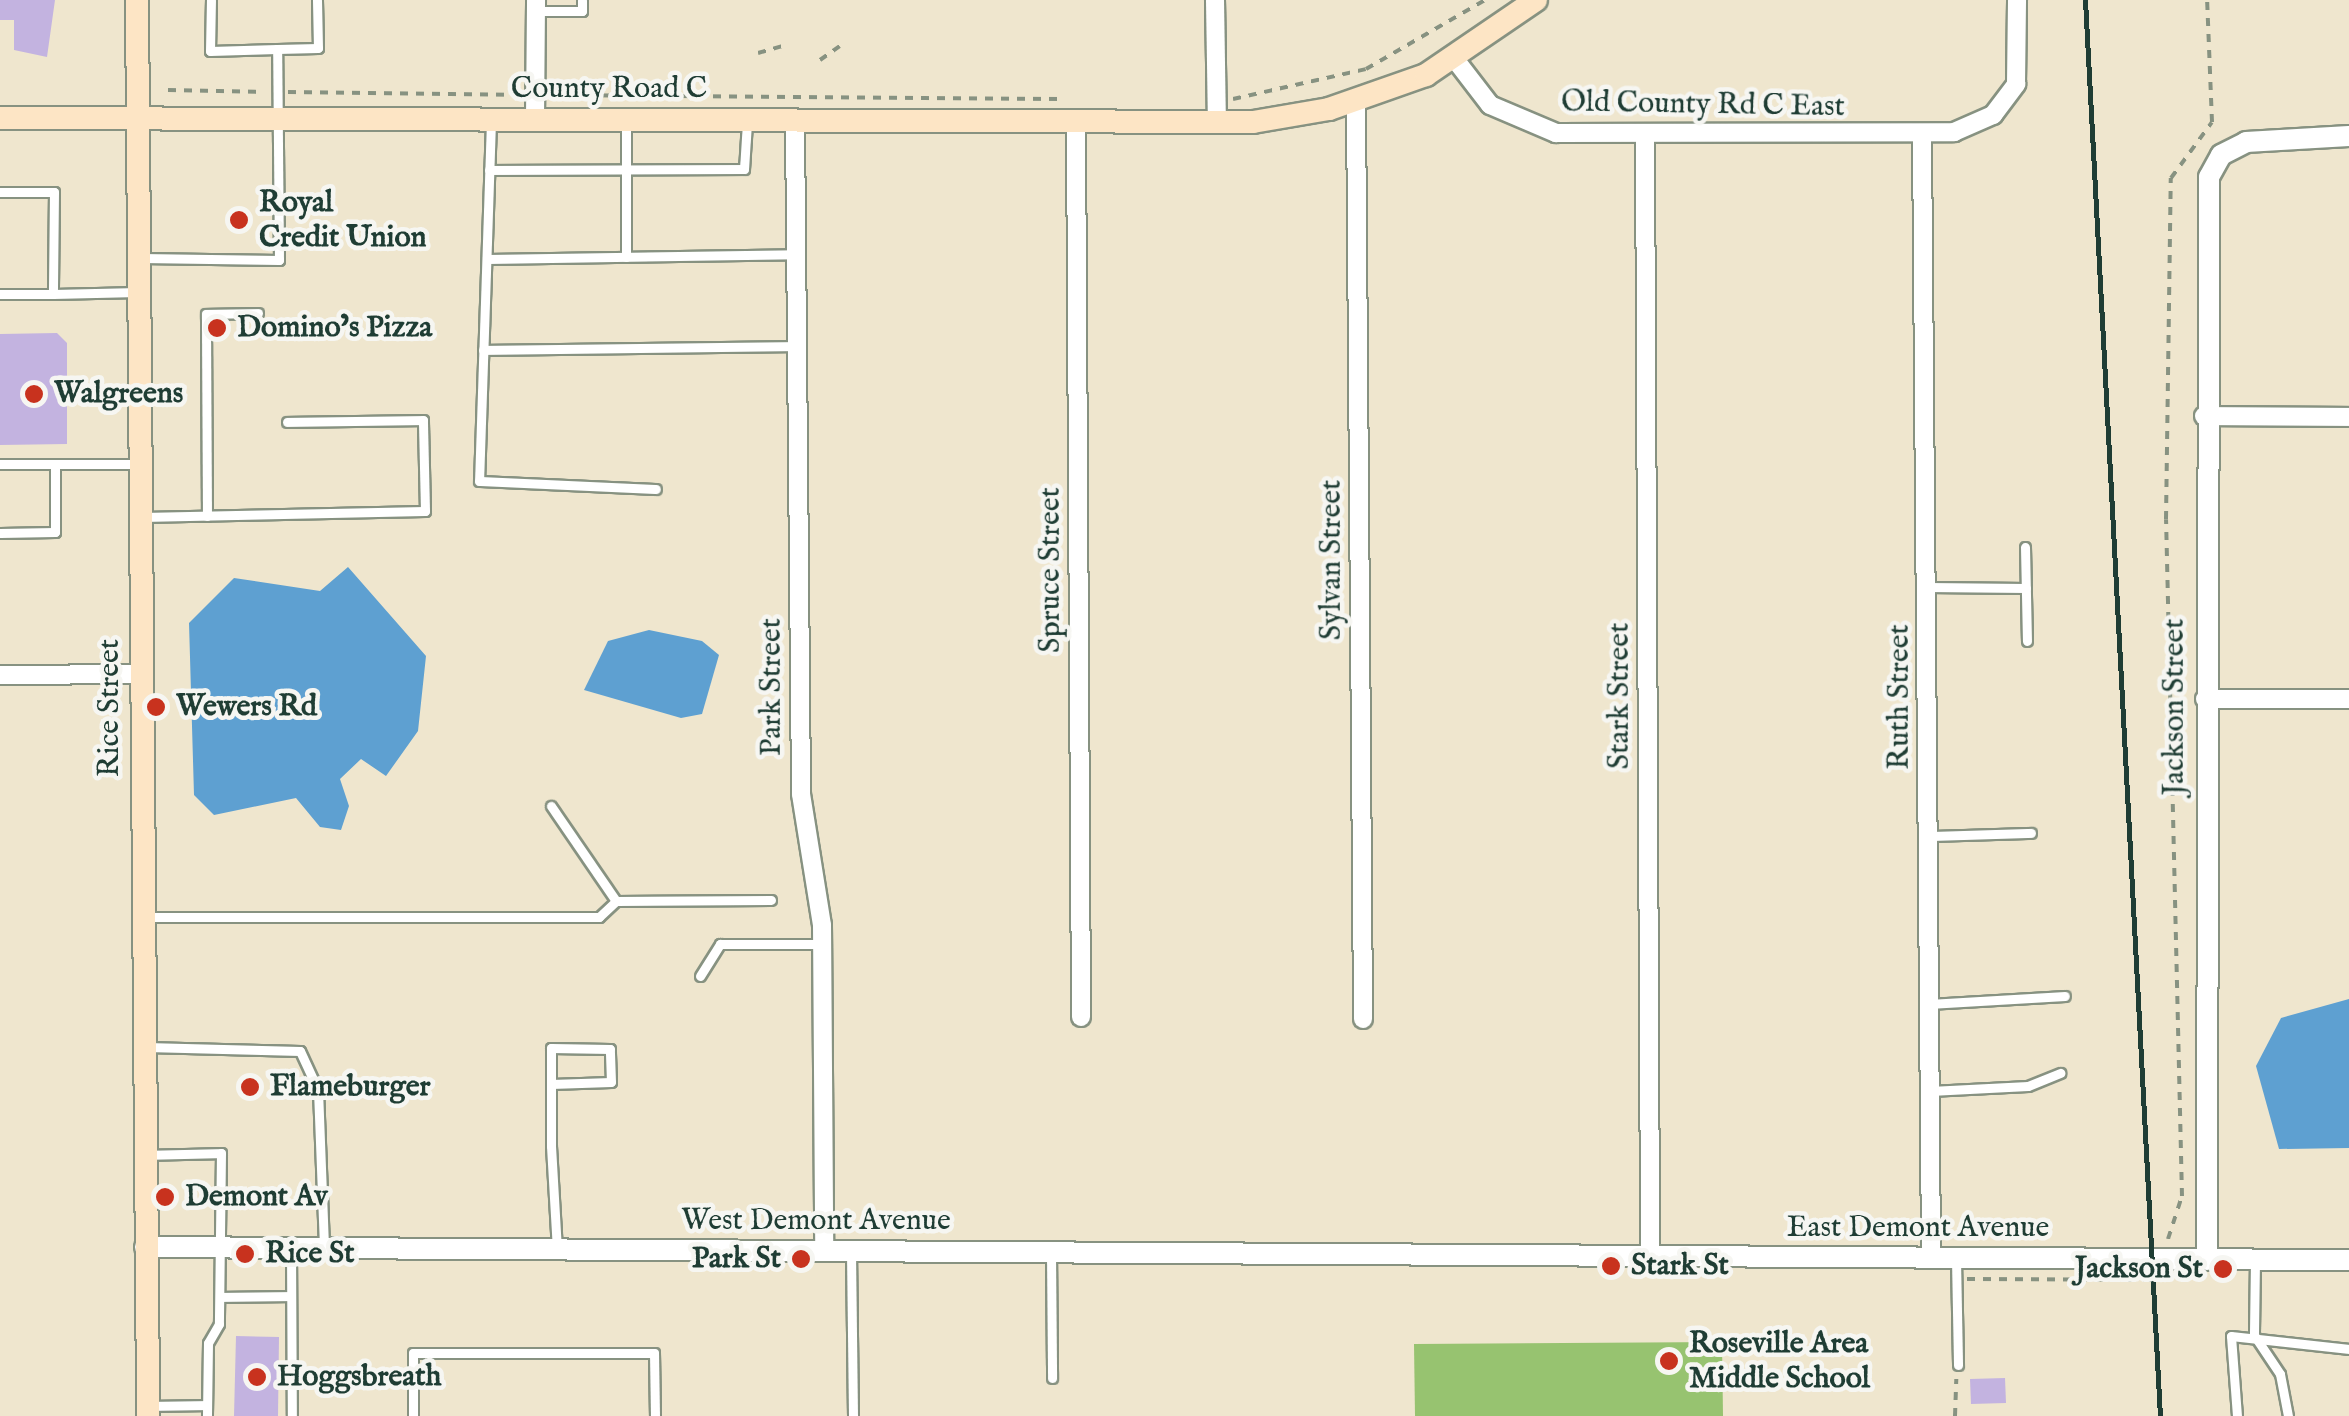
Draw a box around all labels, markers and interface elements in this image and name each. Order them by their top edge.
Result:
street label: County Road C [511,71,707,107]
street label: Old County Rd C East [1561,85,1845,125]
place label: Royal Credit Union [259,185,426,256]
marker: Royal Credit Union [228,209,250,231]
place label: Domino’s Pizza [237,310,432,346]
marker: Domino’s Pizza [206,317,228,339]
place label: Walgreens [54,376,183,412]
marker: Walgreens [23,383,45,405]
street label: Sylvan Street [1314,480,1350,640]
street label: Spruce Street [1033,487,1069,653]
street label: Park Street [754,618,790,756]
street label: Jackson Street [2157,618,2193,796]
street label: Stark Street [1602,623,1638,769]
street label: Ruth Street [1882,624,1918,770]
street label: Rice Street [92,639,128,777]
place label: Wewers Rd [176,689,317,725]
marker: Wewers Rd [145,696,167,718]
place label: Flameburger [270,1069,431,1105]
marker: Flameburger [239,1076,261,1098]
place label: Demont Av [185,1179,328,1215]
marker: Demont Av [154,1186,176,1208]
street label: West Demont Avenue [681,1203,951,1239]
street label: East Demont Avenue [1787,1210,2049,1246]
place label: Rice St [265,1236,354,1272]
place label: Park St [692,1241,781,1277]
marker: Rice St [234,1243,256,1265]
marker: Park St [790,1248,812,1270]
place label: Stark St [1631,1248,1729,1284]
place label: Jackson St [2075,1251,2203,1287]
marker: Stark St [1600,1255,1622,1277]
marker: Jackson St [2212,1258,2234,1280]
place label: Roseville Area Middle School [1689,1326,1870,1396]
marker: Roseville Area Middle School [1658,1350,1680,1372]
place label: Hoggsbreath [277,1359,442,1395]
marker: Hoggsbreath [246,1366,268,1388]

